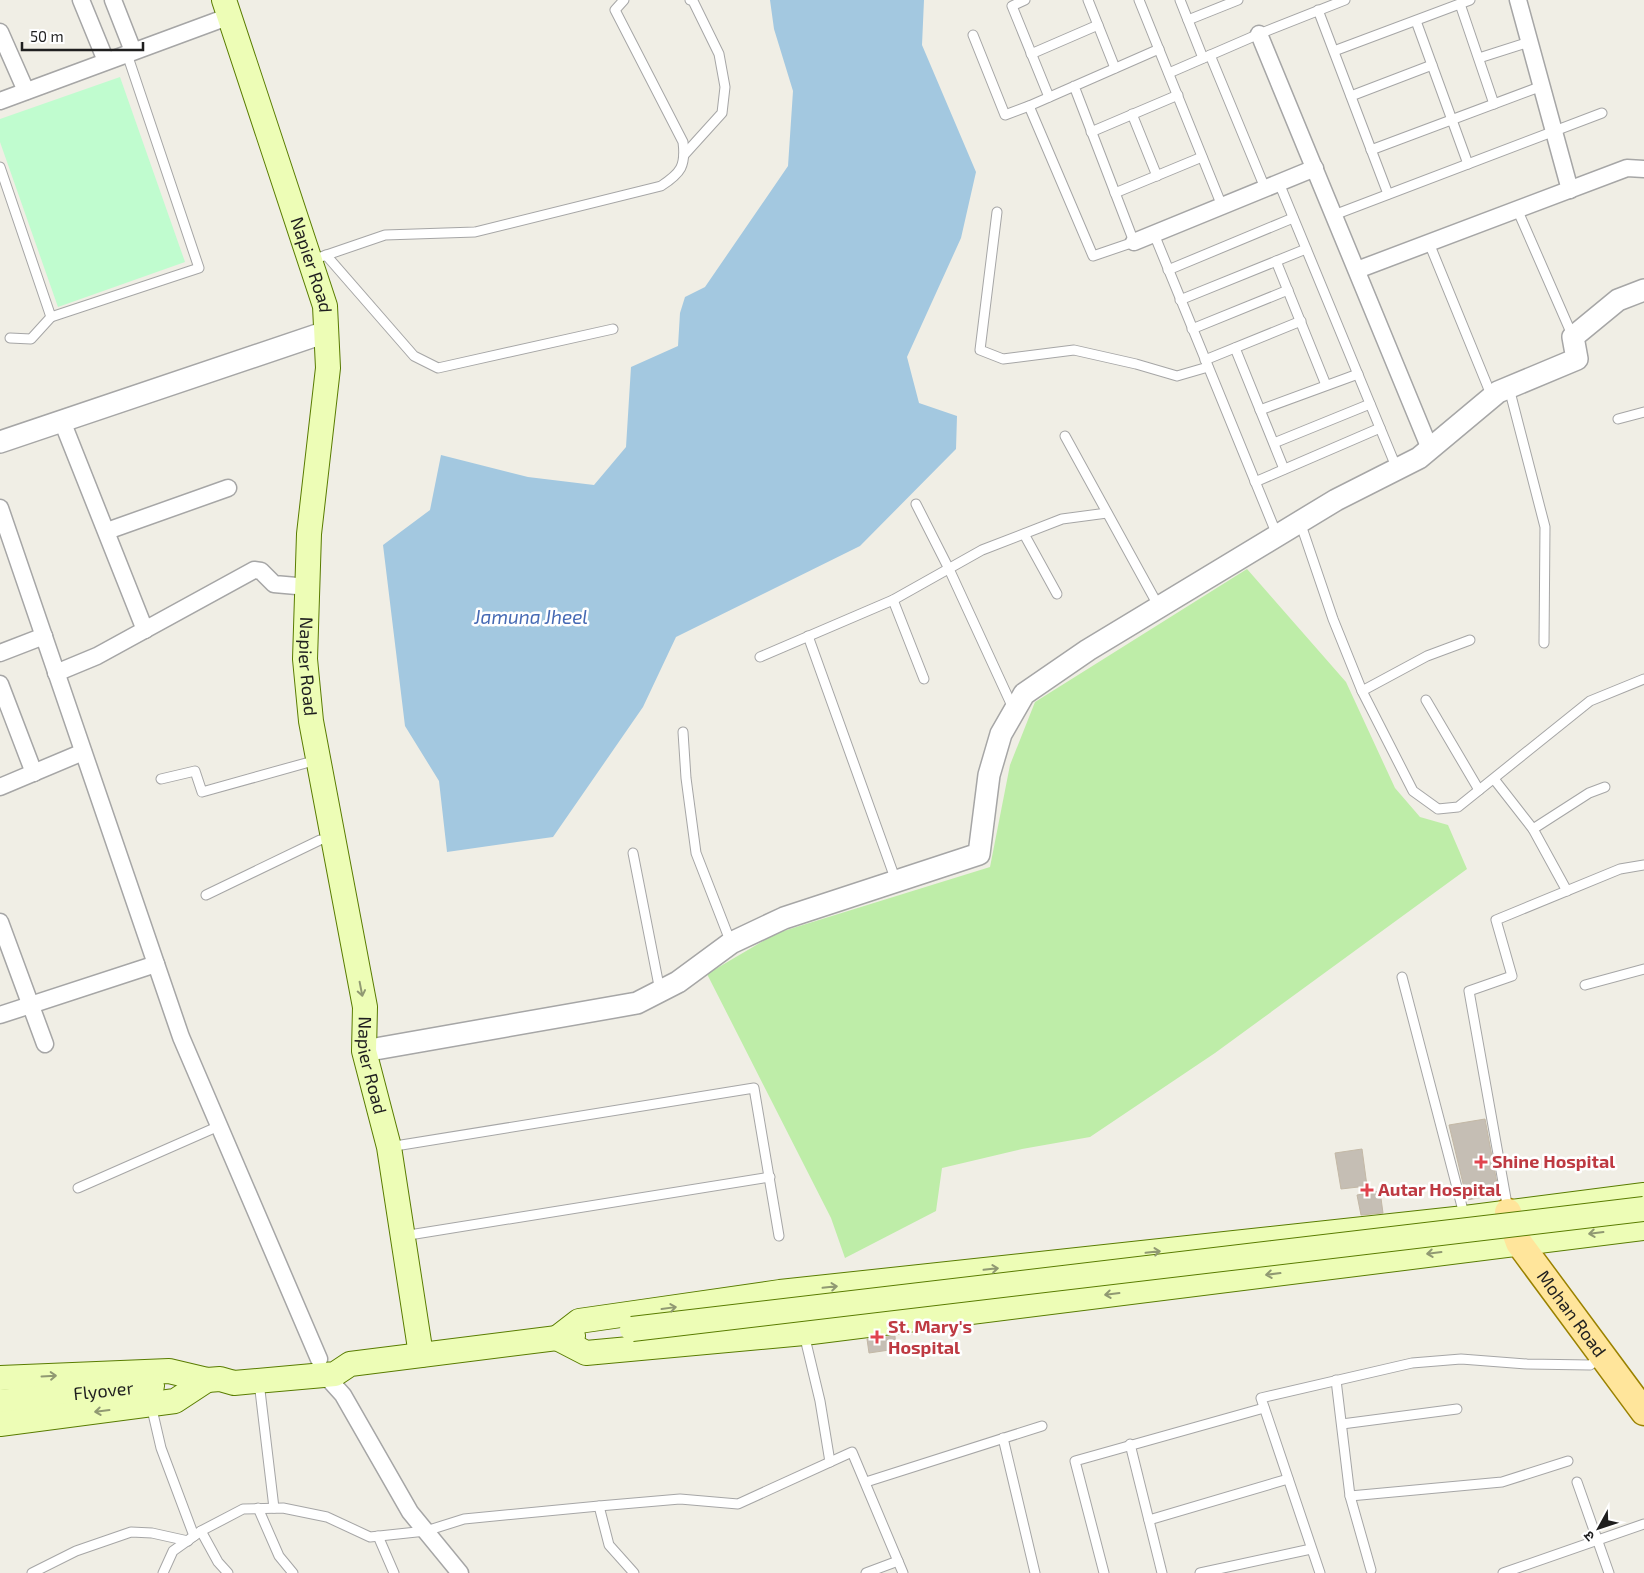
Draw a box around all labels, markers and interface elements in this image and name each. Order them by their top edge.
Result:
scale bar [22,20,144,52]
text: 50 m [30,27,64,45]
street label: Napier Road [286,214,337,313]
water label: Jamuna Jheel [473,605,588,628]
street label: Napier Road [295,616,322,717]
one-way arrow [357,980,367,996]
street label: Napier Road [354,1016,392,1116]
place label: Shine Hospital [1492,1150,1615,1172]
marker: Shine Hospital [1474,1155,1488,1169]
place label: Autar Hospital [1378,1178,1501,1200]
marker: Autar Hospital [1360,1183,1374,1197]
one-way arrow [1588,1228,1604,1238]
one-way arrow [1145,1247,1161,1257]
one-way arrow [1427,1248,1443,1258]
one-way arrow [983,1264,999,1274]
street label: Mohan Road [1533,1266,1611,1361]
one-way arrow [1265,1269,1281,1279]
one-way arrow [822,1282,838,1292]
one-way arrow [1104,1289,1120,1299]
one-way arrow [660,1303,676,1313]
place label: St. Mary's Hospital [888,1315,972,1358]
marker: St. Mary's Hospital [870,1330,884,1344]
one-way arrow [40,1371,56,1380]
street label: Flyover [72,1376,135,1404]
one-way arrow [95,1406,111,1416]
north arrow [1574,1503,1624,1553]
text: उ [1579,1527,1598,1545]

